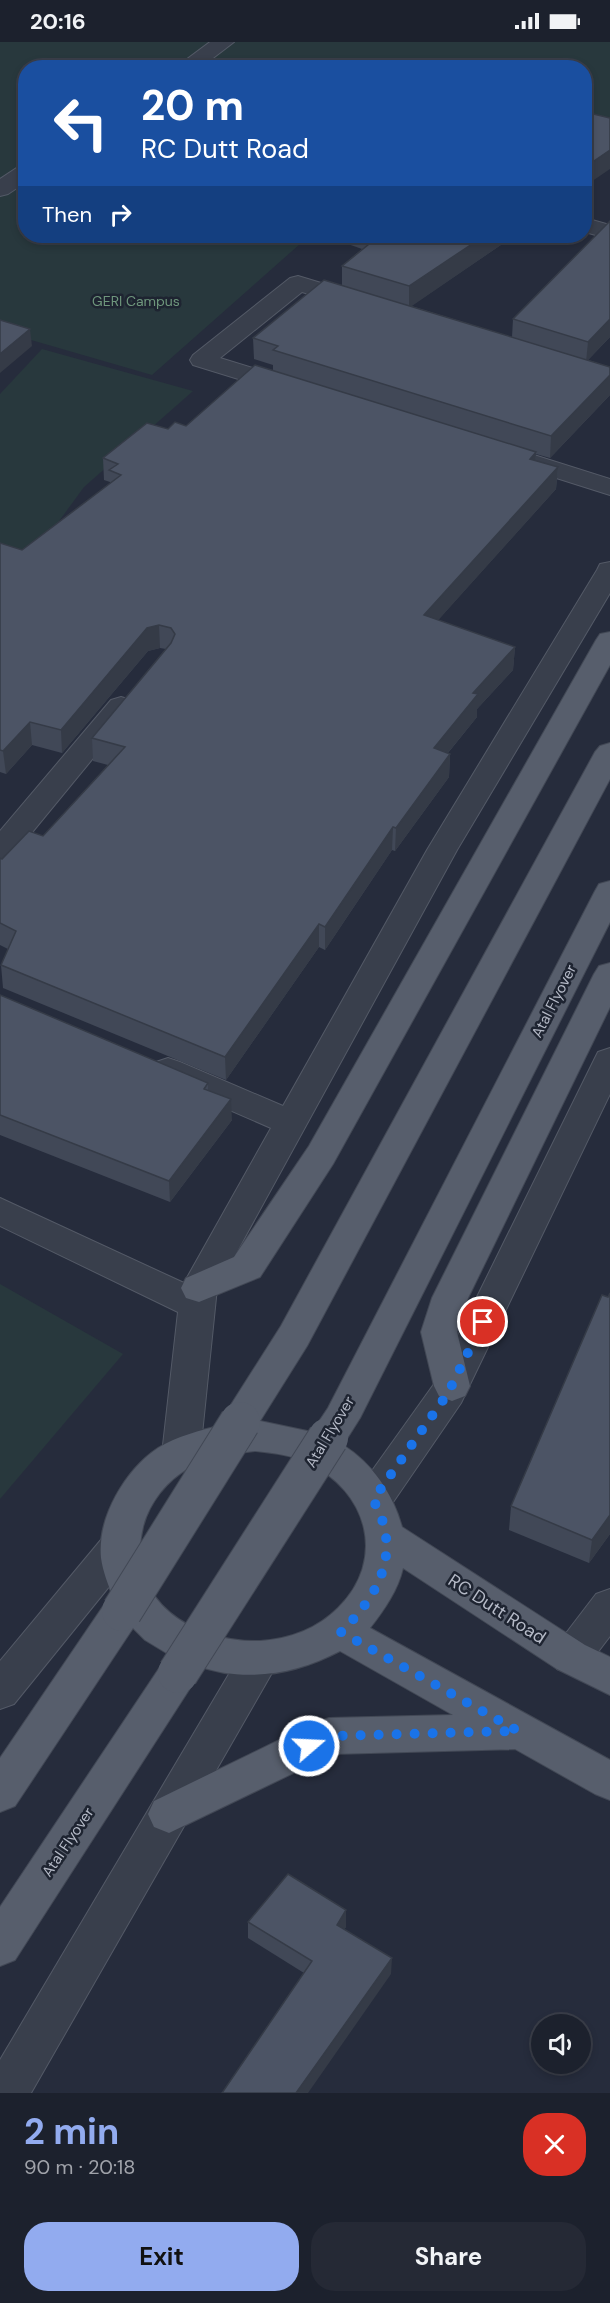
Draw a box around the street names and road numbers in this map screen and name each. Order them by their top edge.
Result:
street label: Atal Flyover [527,961,581,1041]
street label: Atal Flyover [301,1392,359,1471]
street label: RC Dutt Road [444,1568,550,1650]
street label: Atal Flyover [37,1803,99,1881]

